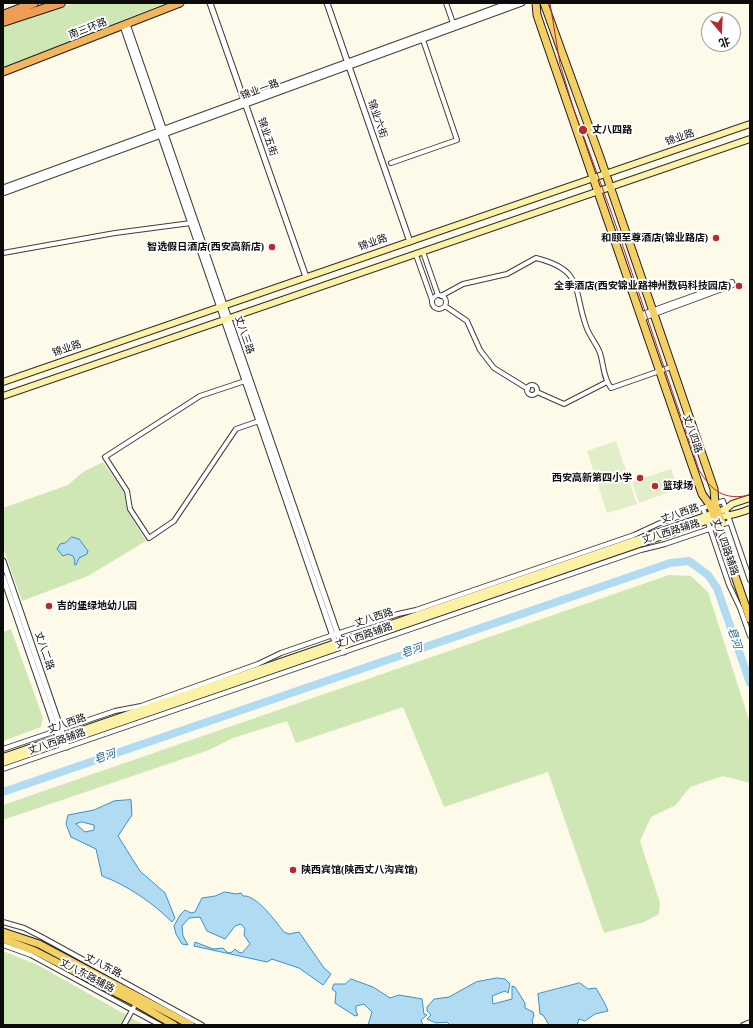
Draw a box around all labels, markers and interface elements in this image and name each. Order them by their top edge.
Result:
north arrow [701,12,741,52]
street label: 南三环路 [67,16,109,42]
text: 北 [717,35,732,50]
street label: 锦业一路 [239,78,281,102]
street label: 锦业六街 [365,98,389,140]
street label: 锦业五街 [255,116,279,158]
marker: 丈八四路 [577,124,589,136]
place label: 丈八四路 [592,124,632,136]
street label: 锦业路 [664,127,696,149]
street label: 锦业路 [357,232,389,254]
place label: 和颐至尊酒店(锦业路店) [601,232,708,244]
marker: 和颐至尊酒店(锦业路店) [711,233,721,243]
place label: 智选假日酒店(西安高新店) [147,241,264,253]
marker: 智选假日酒店(西安高新店) [267,242,277,252]
place label: 全季酒店(西安锦业路神州数码科技园店) [554,280,731,292]
marker: 全季酒店(西安锦业路神州数码科技园店) [734,281,744,291]
street label: 丈八三路 [232,314,256,356]
street label: 锦业路 [51,338,83,360]
street label: 丈八四路 [680,413,704,455]
place label: 西安高新第四小学 [552,472,632,484]
marker: 西安高新第四小学 [635,473,645,483]
place label: 篮球场 [663,480,693,492]
marker: 篮球场 [650,481,660,491]
street label: 丈八西路 [659,502,701,526]
street label: 丈八西路辅路 [641,517,701,547]
street label: 丈八四路辅路 [710,517,740,577]
place label: 吉的堡绿地幼儿园 [57,600,137,612]
marker: 吉的堡绿地幼儿园 [44,601,54,611]
street label: 丈八西路 [353,606,395,630]
street label: 丈八西路辅路 [334,621,394,651]
water label: 皂河 [724,625,744,651]
street label: 丈八二路 [32,630,56,672]
water label: 皂河 [399,641,425,661]
street label: 丈八西路 [46,712,88,736]
street label: 丈八西路辅路 [27,727,87,757]
water label: 皂河 [92,747,118,767]
place label: 陕西宾馆(陕西丈八沟宾馆) [301,864,418,876]
marker: 陕西宾馆(陕西丈八沟宾馆) [288,865,298,875]
street label: 丈八东路 [82,952,124,980]
street label: 丈八东路辅路 [58,957,116,995]

